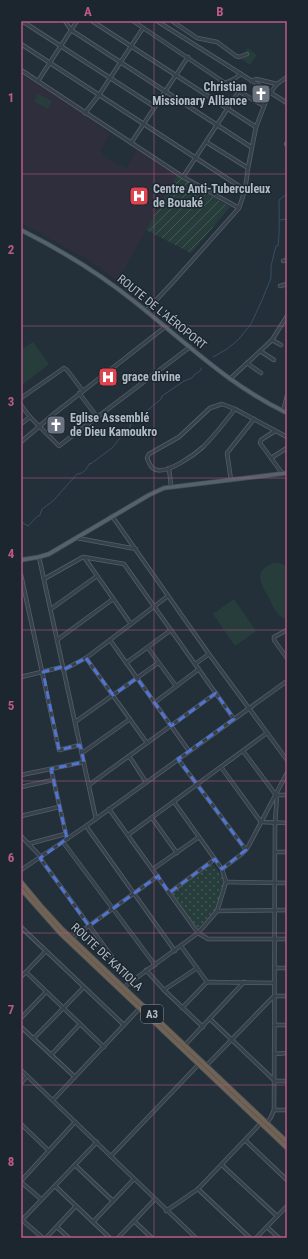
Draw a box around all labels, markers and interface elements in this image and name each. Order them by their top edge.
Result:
text: A [84,4,92,19]
text: B [216,4,224,19]
place label: Christian Missionary Alliance [152,80,247,108]
church icon: Christian Missionary Alliance [250,83,272,105]
text: 1 [8,90,14,105]
place label: Centre Anti-Tuberculeux de Bouaké [153,182,271,210]
hospital icon: Centre Anti-Tuberculeux de Bouaké [128,185,150,207]
text: 2 [8,242,15,257]
street label: ROUTE DE L'AÉROPORT [115,271,210,352]
hospital icon: grace divine [97,366,119,388]
place label: grace divine [122,370,181,384]
text: 3 [8,394,14,409]
place label: Eglise Assemblé de Dieu Kamoukro [70,411,157,439]
church icon: Eglise Assemblé de Dieu Kamoukro [45,414,67,436]
text: 4 [8,546,15,561]
text: 5 [8,698,15,713]
text: 6 [8,850,15,865]
street label: ROUTE DE KATIOLA [68,920,146,994]
text: 7 [8,1002,15,1017]
road number: A3 [141,1005,163,1023]
text: 8 [8,1154,14,1169]

